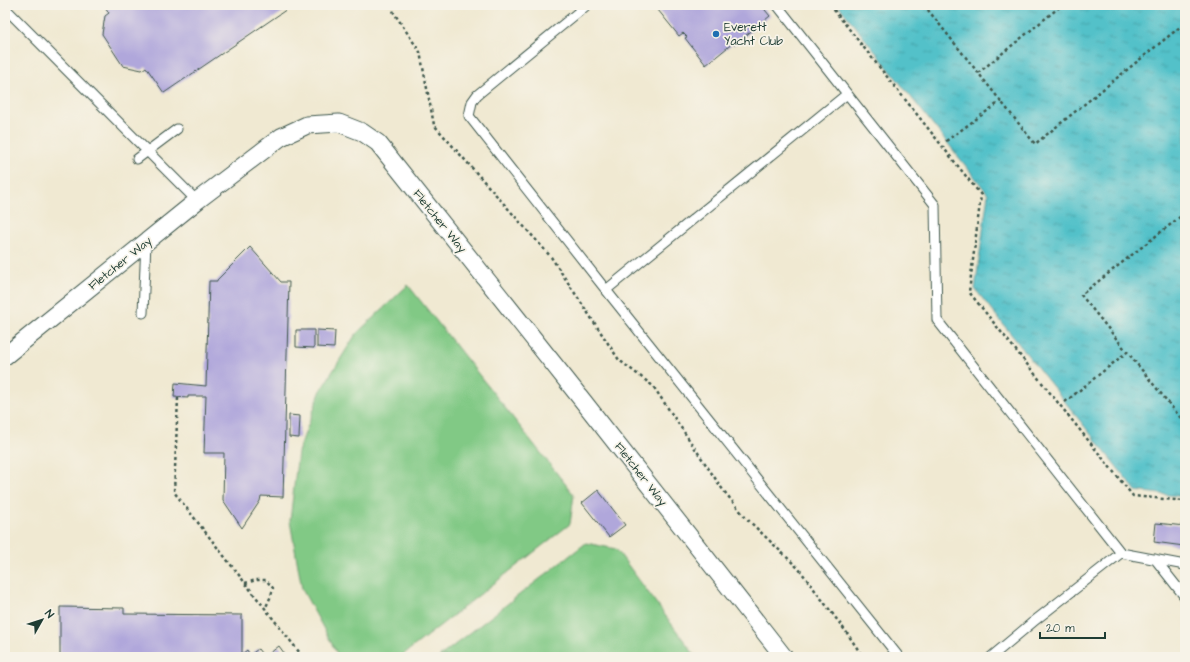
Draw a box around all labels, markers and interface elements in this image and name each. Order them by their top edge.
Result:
place label: Everett Yacht Club [724,19,783,50]
marker: Everett Yacht Club [711,29,721,39]
street label: Fletcher Way [408,186,471,258]
street label: Fletcher Way [85,232,157,295]
street label: Fletcher Way [609,439,671,511]
north arrow [22,600,62,640]
text: N [41,607,57,621]
scale bar [1040,614,1105,640]
text: 20 m [1046,620,1075,637]

